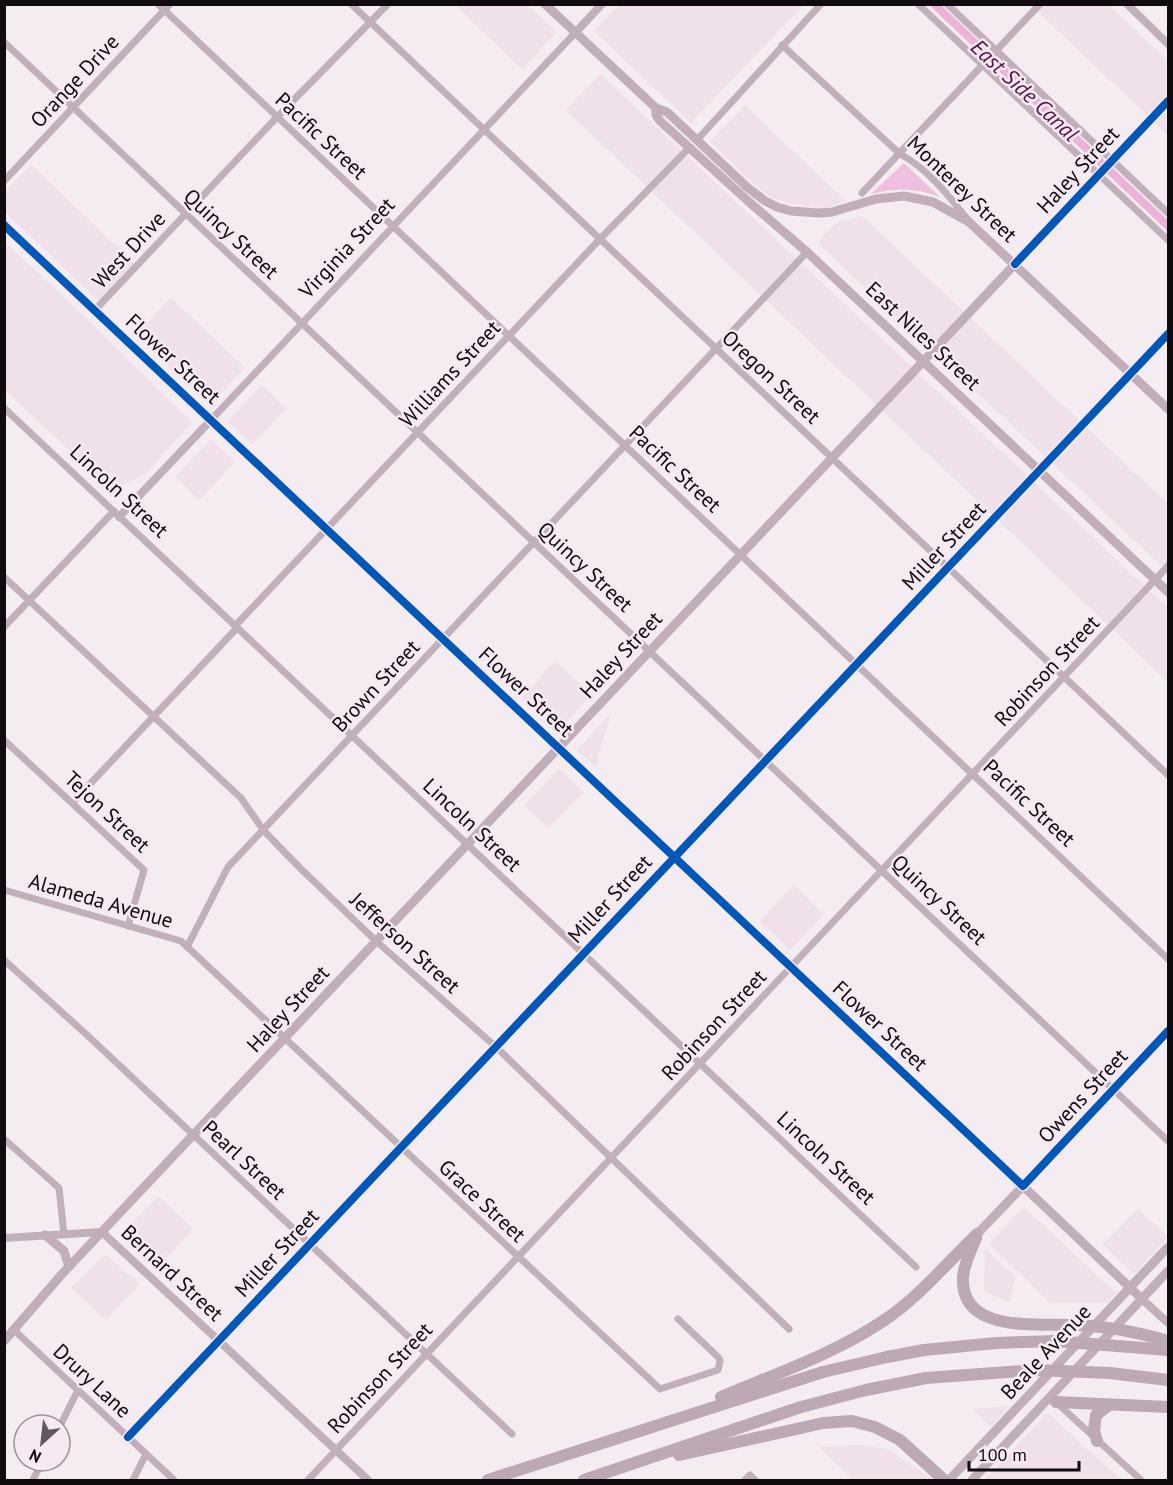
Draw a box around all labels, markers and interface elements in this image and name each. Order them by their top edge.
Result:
street label: Orange Drive [25,28,125,133]
water label: East Side Canal [965,33,1085,147]
street label: Pacific Street [270,86,373,185]
street label: Haley Street [1031,121,1125,219]
street label: Monterey Street [902,129,1023,248]
street label: Quincy Street [178,183,285,285]
street label: Virginia Street [292,192,400,305]
street label: West Drive [86,205,171,294]
street label: East Niles Street [860,275,987,396]
street label: Flower Street [120,308,227,410]
street label: Williams Street [393,315,506,433]
street label: Oregon Street [716,324,826,429]
street label: Pacific Street [624,419,727,518]
street label: Lincoln Street [64,438,174,543]
street label: Miller Street [896,496,992,596]
street label: Quincy Street [532,516,639,618]
street label: Haley Street [574,606,668,704]
street label: Robinson Street [988,610,1105,732]
street label: Brown Street [326,634,425,738]
street label: Flower Street [473,641,580,743]
street label: Pacific Street [978,753,1081,852]
street label: Tejon Street [59,765,156,858]
street label: Lincoln Street [417,772,527,877]
street label: Miller Street [562,849,658,949]
street label: Quincy Street [886,849,993,951]
street label: Alameda Avenue [26,867,176,934]
street label: Jefferson Street [344,886,466,999]
street label: Haley Street [241,960,335,1058]
street label: Robinson Street [655,964,772,1086]
street label: Flower Street [827,975,934,1077]
street label: Owens Street [1032,1043,1133,1149]
street label: Lincoln Street [771,1105,881,1210]
street label: Pearl Street [197,1114,292,1205]
street label: Grace Street [433,1153,532,1248]
street label: Miller Street [229,1203,325,1303]
street label: Bernard Street [116,1219,229,1327]
street label: Beale Avenue [995,1298,1097,1405]
street label: Robinson Street [321,1317,438,1439]
street label: Drury Lane [48,1338,137,1424]
north arrow [12,1413,72,1473]
scale bar [969,1434,1078,1472]
text: 100 m [978,1443,1027,1466]
text: N [26,1445,44,1468]

